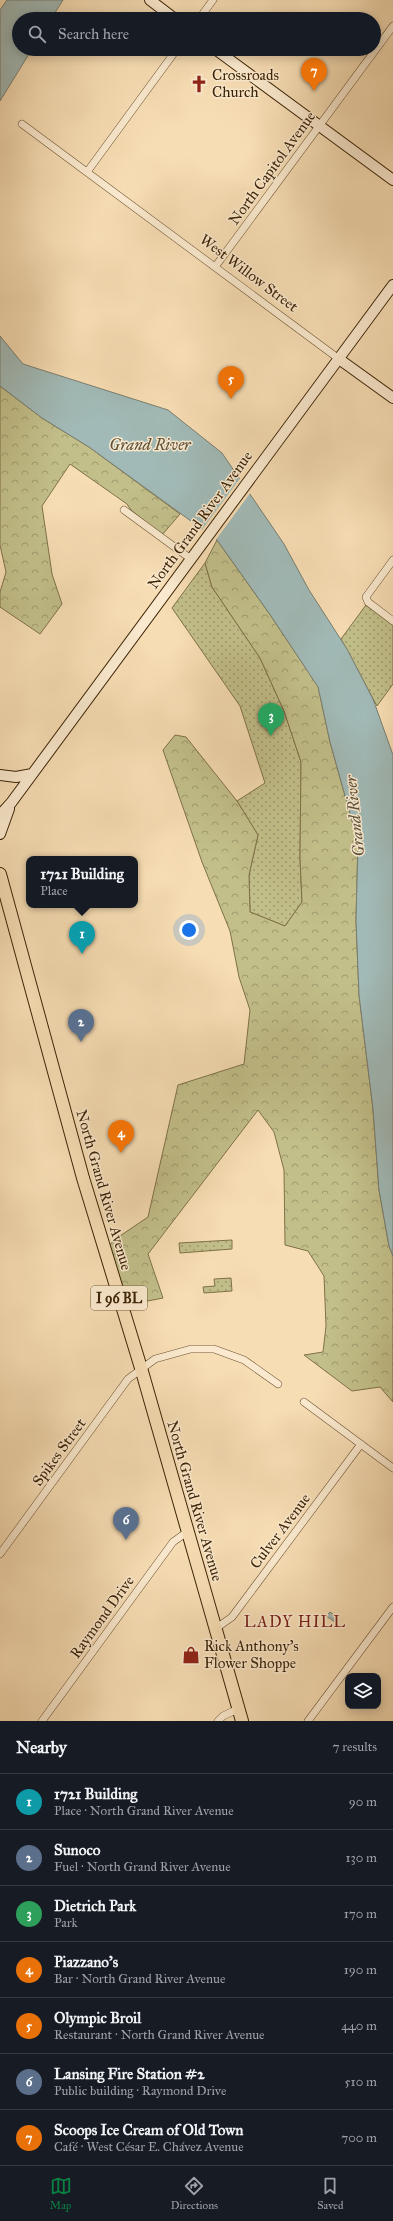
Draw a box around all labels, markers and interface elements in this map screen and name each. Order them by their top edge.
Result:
search box [12,12,381,56]
icon: search [26,23,48,45]
text: Search here [58,25,129,43]
pin: 7 [301,58,327,91]
place label: Crossroads Church [212,66,279,101]
church icon: Crossroads Church [189,74,209,94]
street label: North Capitol Avenue [225,108,319,228]
street label: West Willow Street [196,230,302,316]
pin: 5 [218,366,244,399]
water label: Grand River [109,435,192,454]
street label: North Grand River Avenue [144,448,256,592]
pin: 3 [258,703,284,736]
water label: Grand River [341,773,368,858]
popup [26,856,138,908]
text: 1721 Building [40,865,124,883]
text: Place [40,883,68,899]
your location [179,920,199,940]
pin: 1 [69,921,95,954]
pin: 2 [68,1009,94,1042]
street label: North Grand River Avenue [72,1108,136,1272]
pin: 4 [108,1120,134,1153]
road number: I 96 BL [91,1286,147,1310]
street label: Spikes Street [28,1414,90,1489]
street label: North Grand River Avenue [163,1419,227,1583]
street label: Culver Avenue [246,1490,314,1572]
pin: 6 [113,1507,139,1540]
street label: Raymond Drive [66,1572,138,1662]
district label: LADY HILL [244,1612,346,1631]
place label: Rick Anthony's Flower Shoppe [204,1637,299,1672]
shop icon: Rick Anthony's Flower Shoppe [181,1645,201,1665]
map controls [345,1673,381,1709]
button: layers [345,1673,381,1709]
text: Nearby [16,1737,67,1758]
text: 7 results [333,1739,377,1755]
text: 1721 Building [54,1785,137,1803]
text: 1 [26,1794,32,1810]
text: 90 m [349,1794,377,1810]
text: Place · North Grand River Avenue [54,1803,234,1819]
text: Sunoco [54,1841,100,1859]
text: 2 [26,1850,32,1866]
text: 130 m [345,1850,377,1866]
text: Fuel · North Grand River Avenue [54,1859,231,1875]
text: Dietrich Park [54,1897,136,1915]
text: 3 [26,1906,32,1922]
text: 170 m [344,1906,377,1922]
text: Park [54,1915,78,1931]
text: Piazzano's [54,1953,118,1971]
text: 4 [25,1962,33,1978]
text: 190 m [344,1962,377,1978]
text: Bar · North Grand River Avenue [54,1971,225,1987]
text: Olympic Broil [54,2009,141,2027]
text: 5 [26,2018,32,2034]
text: 440 m [341,2018,377,2034]
text: Restaurant · North Grand River Avenue [54,2027,265,2043]
text: Lansing Fire Station #2 [54,2065,205,2083]
text: 6 [26,2074,32,2090]
text: 510 m [345,2074,377,2090]
text: Public building · Raymond Drive [54,2083,226,2099]
text: Scoops Ice Cream of Old Town [54,2121,243,2139]
text: 7 [26,2130,32,2146]
text: 700 m [341,2130,377,2146]
text: Café · West César E. Chávez Avenue [54,2139,244,2155]
tab: Map [50,2175,72,2212]
tab: Directions [171,2175,218,2212]
tab: Saved [317,2175,343,2212]

